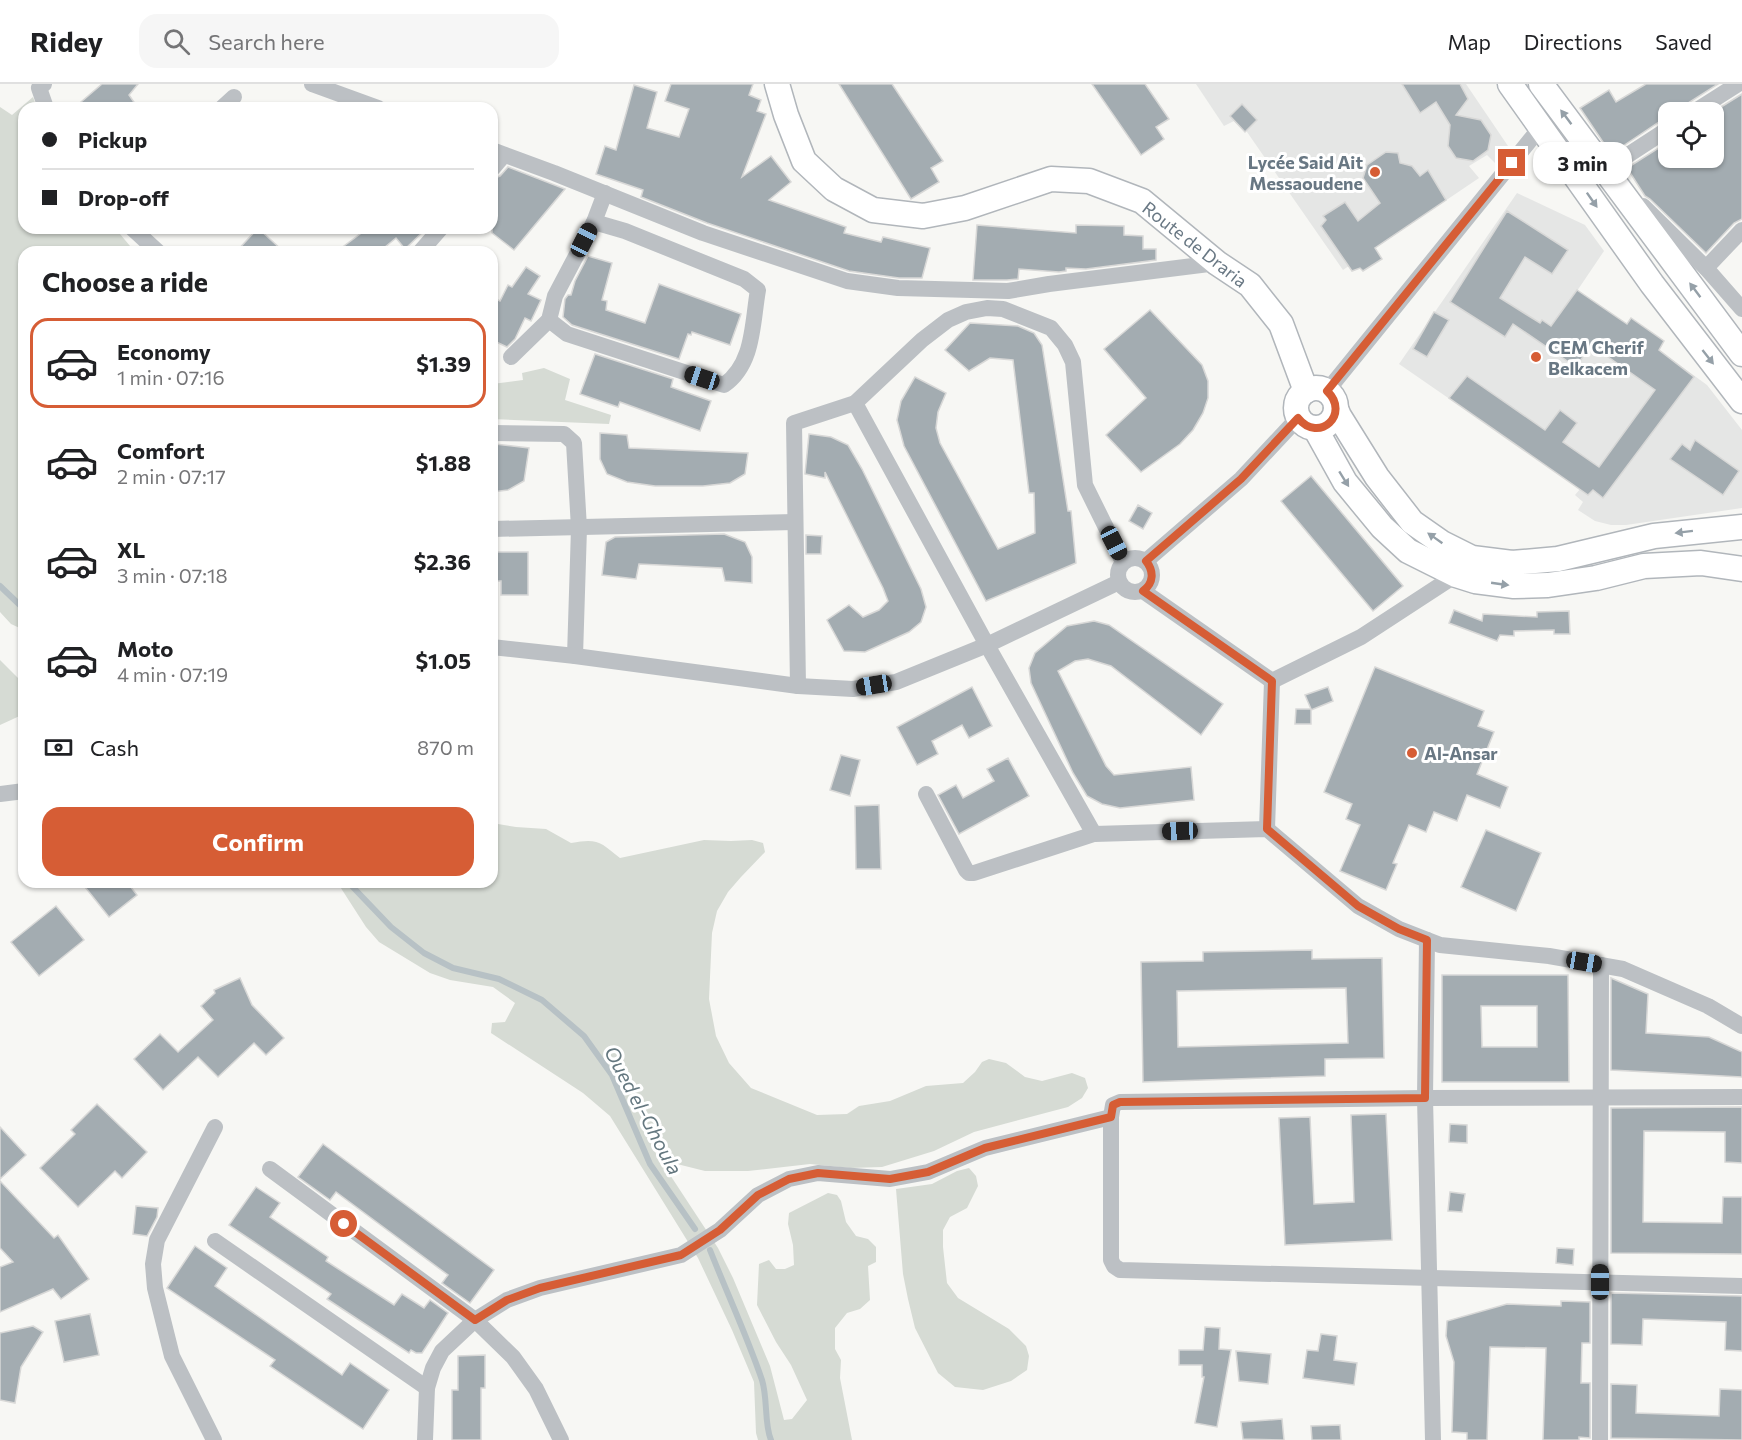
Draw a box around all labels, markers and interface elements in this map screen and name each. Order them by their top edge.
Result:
search box [139,14,559,68]
text: Ridey [30,24,103,58]
icon: search [160,25,193,58]
text: Search here [208,28,325,55]
text: Map [1448,29,1491,54]
text: Directions [1524,29,1622,54]
text: Saved [1655,29,1712,54]
map controls [1658,102,1724,168]
button: locate [1658,102,1724,168]
one-way arrow [1560,109,1572,125]
text: Pickup [78,126,147,153]
callout: 3 min [1533,142,1632,184]
route end [1498,149,1525,176]
place label: Lycée Said Ait Messaoudene [1248,151,1363,194]
text: 3 min [1557,151,1608,175]
marker: Lycée Said Ait Messaoudene [1368,165,1382,179]
text: Drop-off [78,184,169,211]
one-way arrow [1586,192,1598,208]
street label: Route de Draria [1138,196,1252,292]
car [568,220,600,260]
text: Choose a ride [42,265,208,298]
one-way arrow [1689,283,1701,298]
icon: car [45,336,99,390]
place label: CEM Cherif Belkacem [1548,336,1644,379]
text: Economy [117,338,211,365]
one-way arrow [1702,349,1715,365]
text: $1.39 [416,350,471,377]
marker: CEM Cherif Belkacem [1529,350,1543,364]
car [682,364,722,392]
text: 1 min · 07:16 [117,365,225,389]
icon: car [45,435,99,489]
text: Comfort [117,437,205,464]
text: $1.88 [416,449,471,476]
text: 2 min · 07:17 [117,464,226,488]
one-way arrow [1338,471,1349,487]
car [1098,523,1130,563]
one-way arrow [1674,527,1693,537]
one-way arrow [1427,532,1443,544]
icon: car [45,534,99,588]
text: XL [117,536,145,563]
text: $2.36 [414,548,471,575]
text: 3 min · 07:18 [117,563,228,587]
one-way arrow [1490,580,1509,589]
icon: car [45,633,99,687]
text: Moto [117,635,173,662]
text: $1.05 [415,647,471,674]
text: 4 min · 07:19 [117,662,228,686]
car [855,673,893,697]
icon: cash [42,731,75,764]
text: Cash [90,734,139,761]
text: 870 m [417,735,474,759]
place label: Al-Ansar [1424,742,1498,764]
marker: Al-Ansar [1405,746,1419,760]
button: Confirm [42,807,474,876]
car [1162,821,1198,841]
car [1565,950,1603,974]
water label: Oued el-Ghoula [600,1042,688,1178]
route start [330,1210,357,1237]
car [1591,1264,1609,1300]

